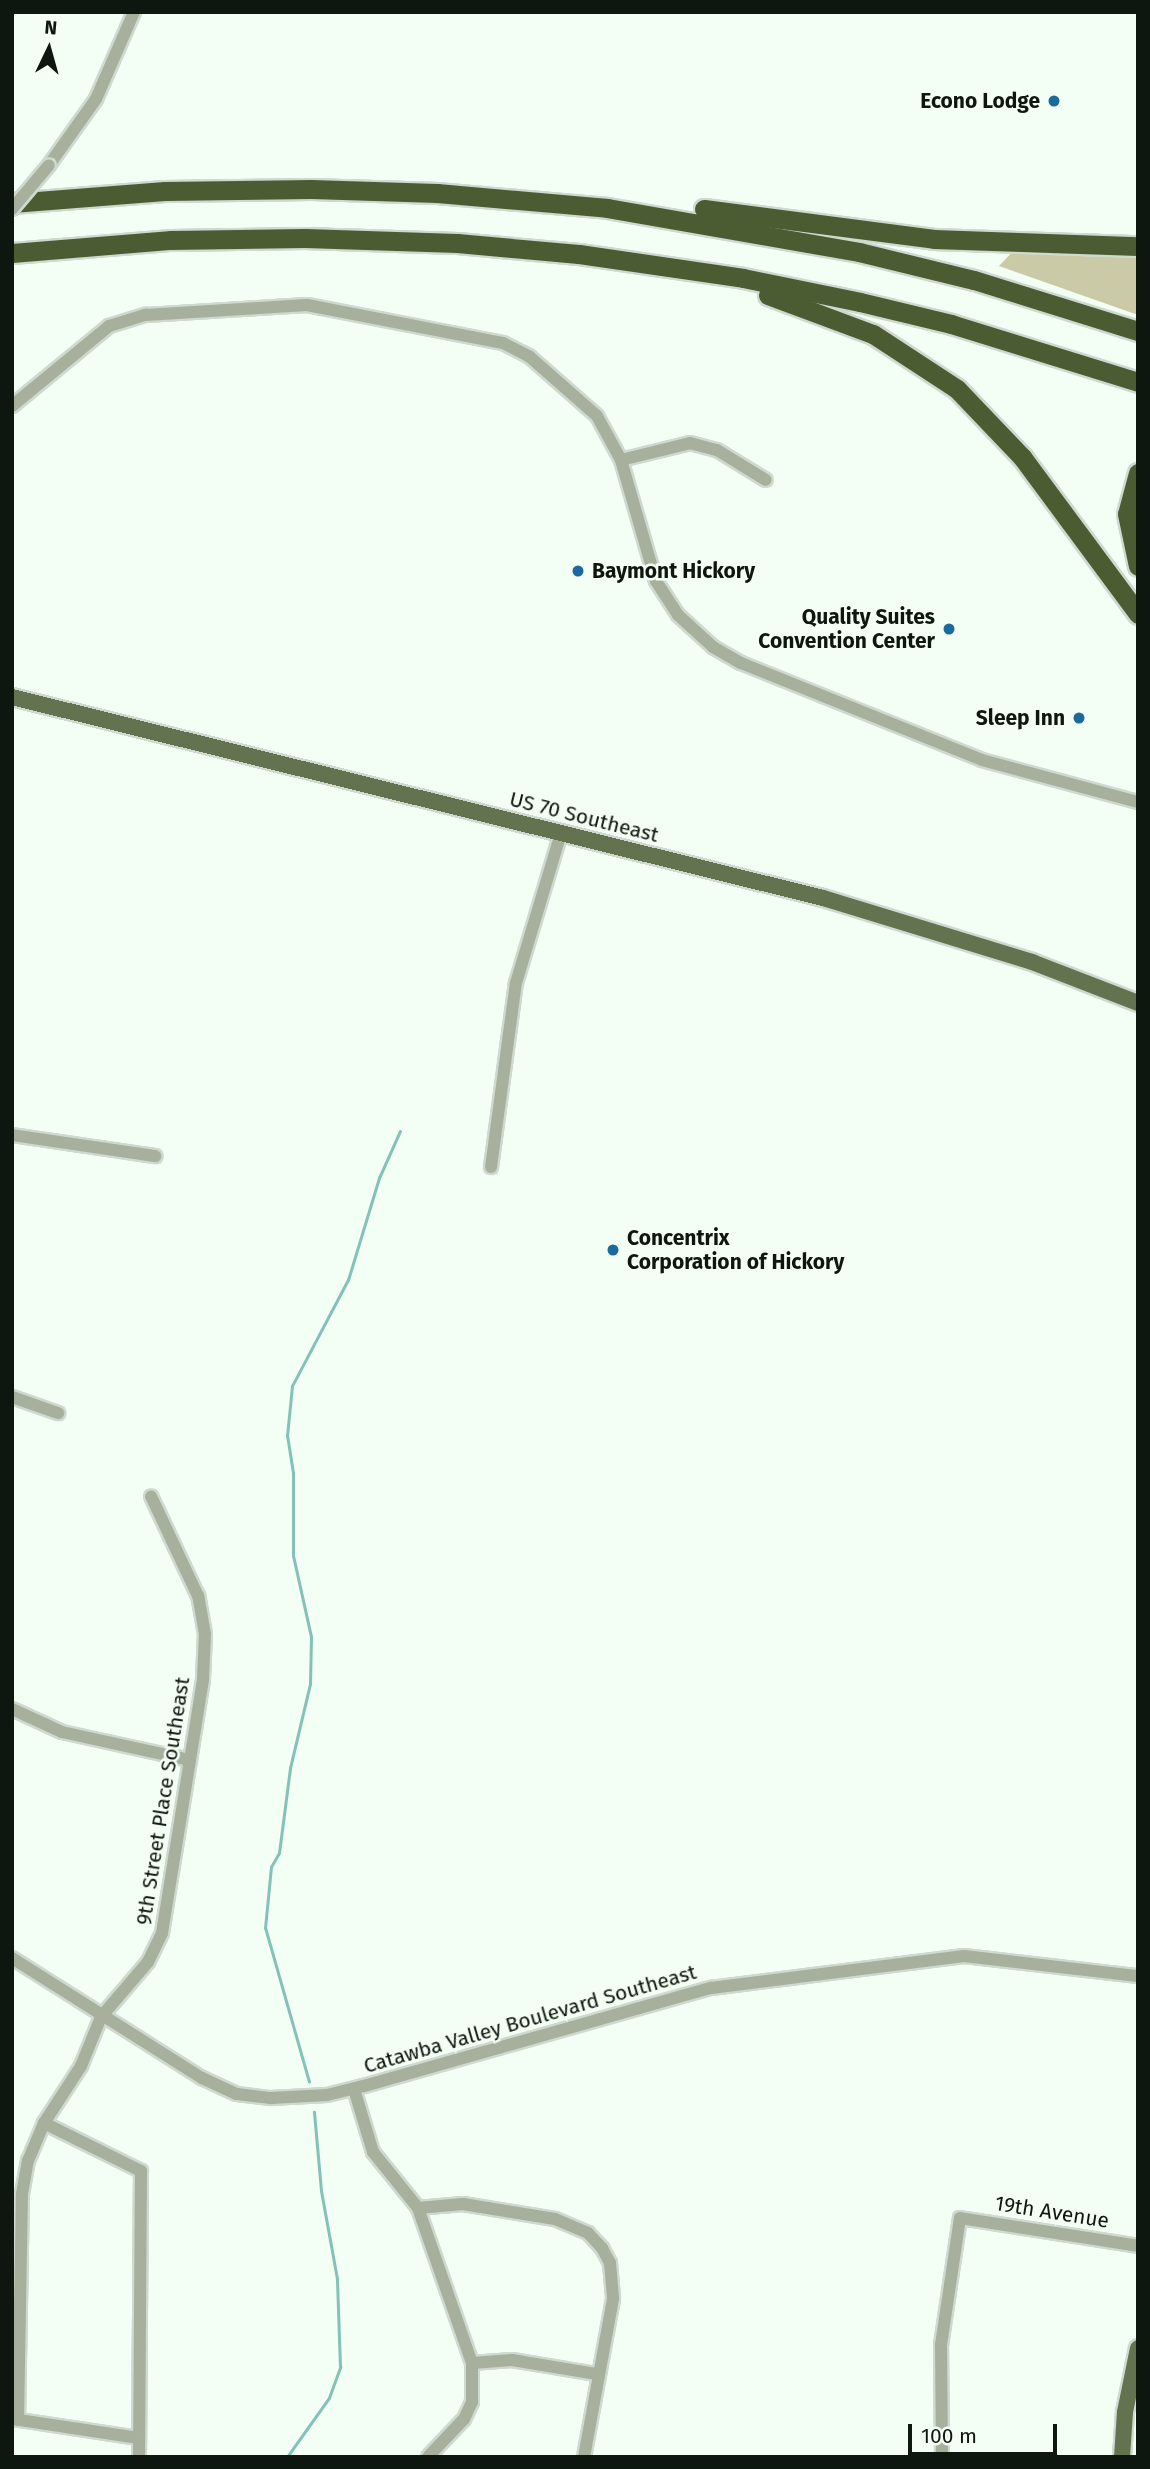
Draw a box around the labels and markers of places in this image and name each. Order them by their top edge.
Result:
place label: Econo Lodge [920,88,1040,114]
marker: Econo Lodge [1046,93,1062,109]
place label: Baymont Hickory [592,558,755,584]
marker: Baymont Hickory [570,563,586,579]
place label: Quality Suites Convention Center [758,604,935,654]
marker: Quality Suites Convention Center [941,621,957,637]
place label: Sleep Inn [976,705,1065,731]
marker: Sleep Inn [1071,710,1087,726]
place label: Concentrix Corporation of Hickory [627,1225,844,1275]
marker: Concentrix Corporation of Hickory [605,1242,621,1258]

